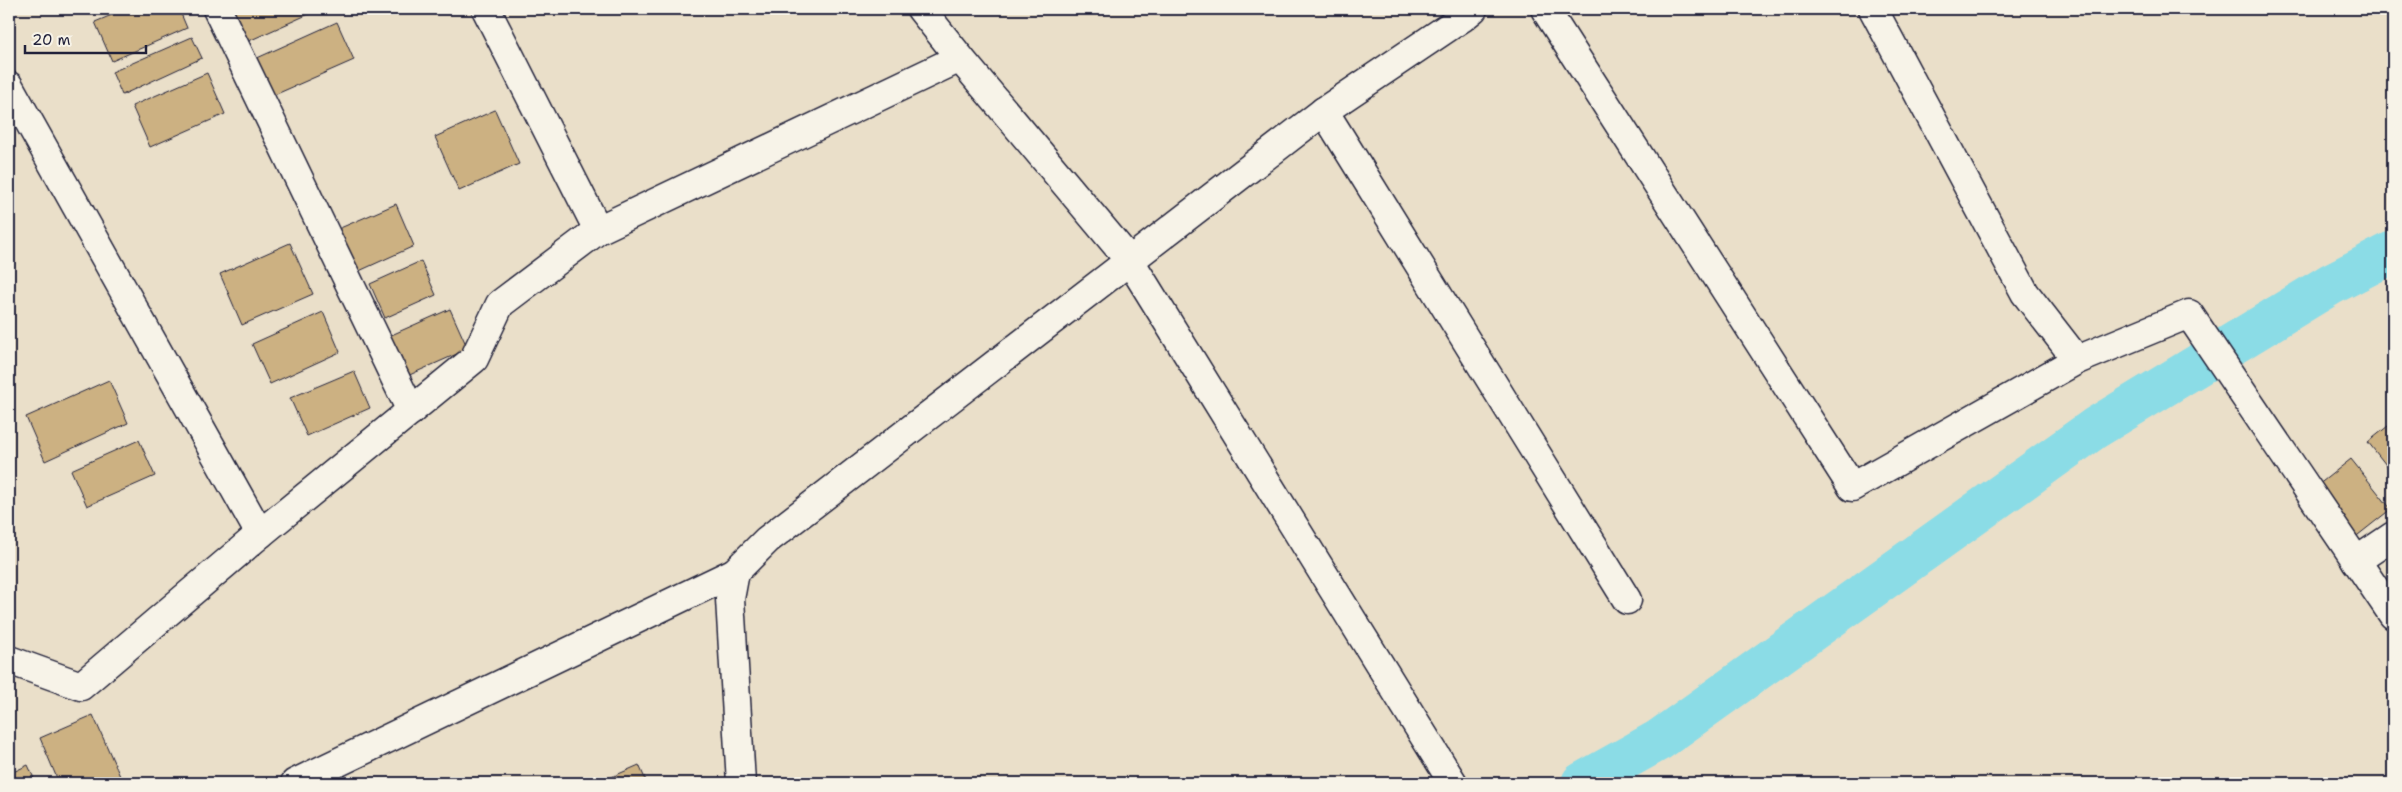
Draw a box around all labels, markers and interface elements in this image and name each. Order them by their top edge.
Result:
scale bar [25,22,146,54]
text: 20 m [32,30,71,50]

